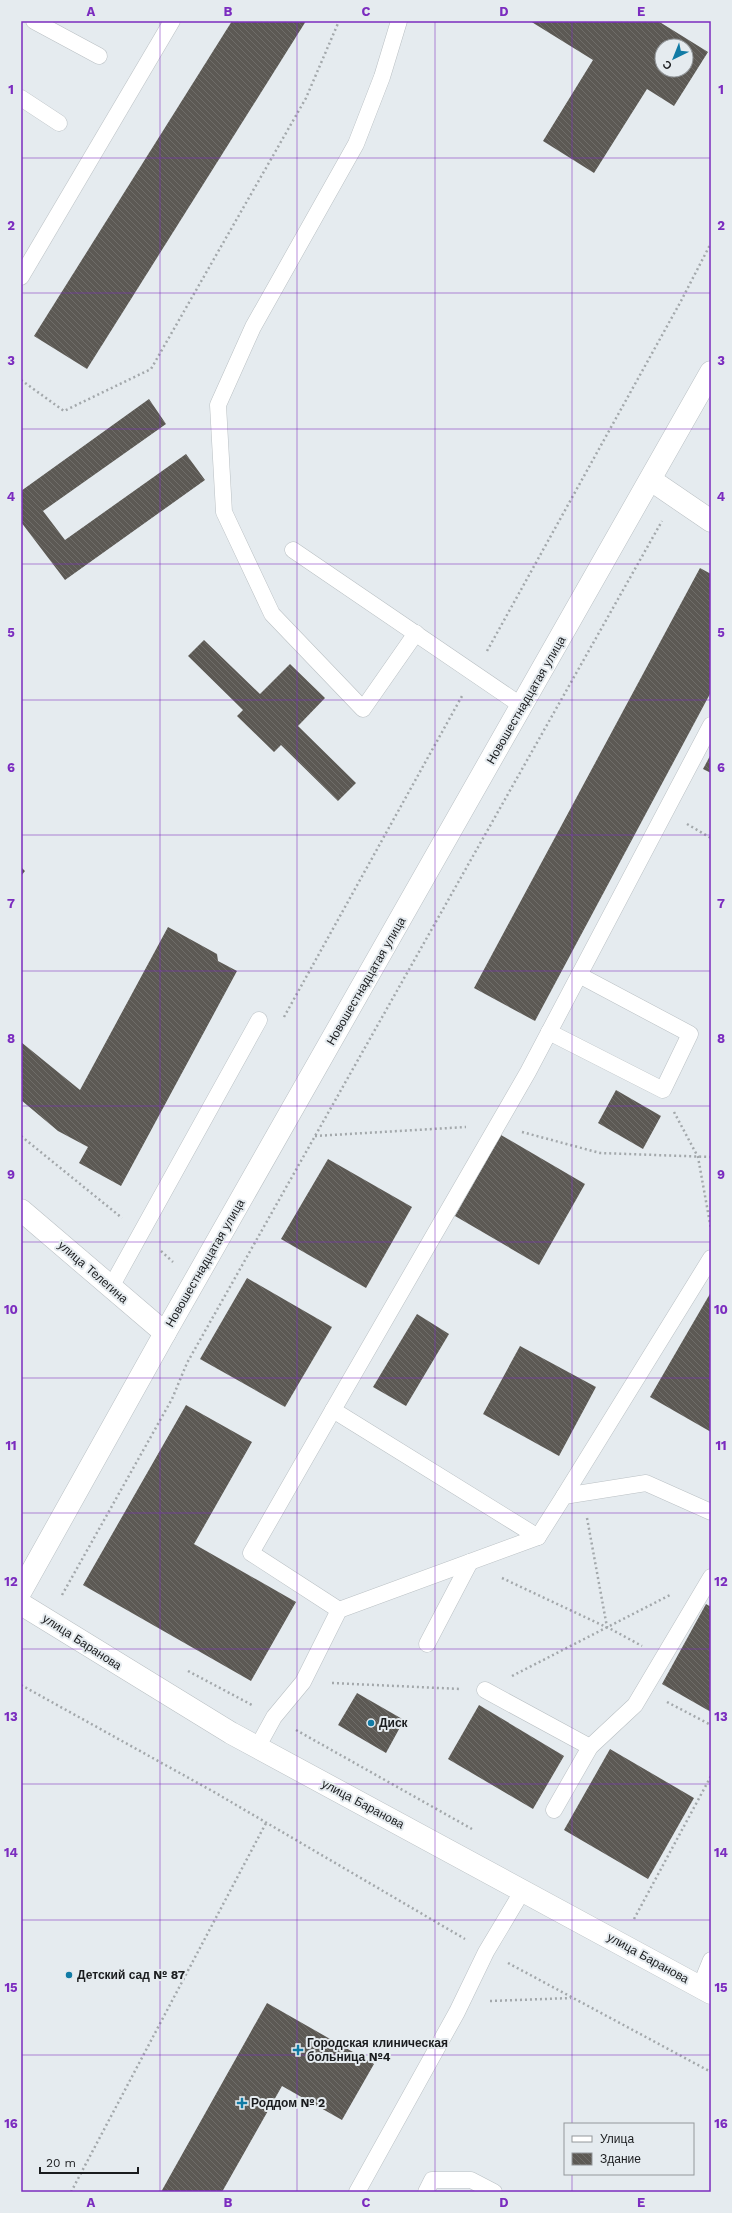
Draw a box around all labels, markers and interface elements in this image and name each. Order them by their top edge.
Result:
text: A [87,4,96,19]
text: B [224,4,233,19]
text: C [362,4,371,19]
text: D [499,4,509,19]
text: E [637,4,645,19]
north arrow [654,38,694,78]
text: С [660,57,675,72]
text: 1 [8,82,14,97]
text: 1 [718,82,724,97]
text: 2 [7,218,15,233]
text: 2 [717,218,725,233]
text: 3 [7,353,15,368]
text: 3 [717,353,725,368]
text: 4 [7,489,16,504]
text: 4 [717,489,726,504]
text: 5 [7,625,15,640]
text: 5 [717,625,725,640]
street label: Новошестнадцатая улица [484,633,569,766]
text: 6 [7,760,15,775]
text: 6 [717,760,725,775]
text: 7 [7,896,15,911]
text: 7 [717,896,725,911]
street label: Новошестнадцатая улица [324,914,409,1047]
text: 8 [7,1031,15,1046]
text: 8 [717,1031,725,1046]
text: 9 [7,1167,15,1182]
text: 9 [717,1167,725,1182]
street label: Новошестнадцатая улица [163,1196,248,1329]
street label: улица Телегина [55,1238,131,1306]
text: 10 [4,1302,18,1317]
text: 10 [714,1302,728,1317]
text: 11 [5,1438,17,1453]
text: 11 [715,1438,727,1453]
text: 12 [4,1574,18,1589]
text: 12 [714,1574,728,1589]
street label: улица Баранова [40,1611,124,1673]
text: 13 [4,1709,18,1724]
text: 13 [714,1709,728,1724]
place label: Диск [379,1716,409,1730]
marker: Диск [366,1718,376,1728]
street label: улица Баранова [319,1776,407,1832]
text: 14 [4,1845,19,1860]
text: 14 [714,1845,729,1860]
street label: улица Баранова [605,1930,692,1986]
place label: Детский сад № 87 [77,1968,185,1982]
marker: Детский сад № 87 [64,1970,74,1980]
text: 15 [4,1980,18,1995]
text: 15 [714,1980,728,1995]
place label: Городская клиническая больница №4 [307,2036,448,2064]
marker: Городская клиническая больница №4 [292,2044,304,2056]
place label: Роддом № 2 [251,2096,325,2110]
marker: Роддом № 2 [236,2097,248,2109]
text: 16 [4,2116,18,2131]
text: 16 [714,2116,728,2131]
legend [564,2123,694,2175]
text: Улица [600,2132,634,2146]
scale bar [40,2149,138,2175]
text: Здание [600,2152,641,2166]
text: 20 m [46,2156,76,2170]
text: A [87,2195,96,2210]
text: B [224,2195,233,2210]
text: C [362,2195,371,2210]
text: D [499,2195,509,2210]
text: E [637,2195,645,2210]

